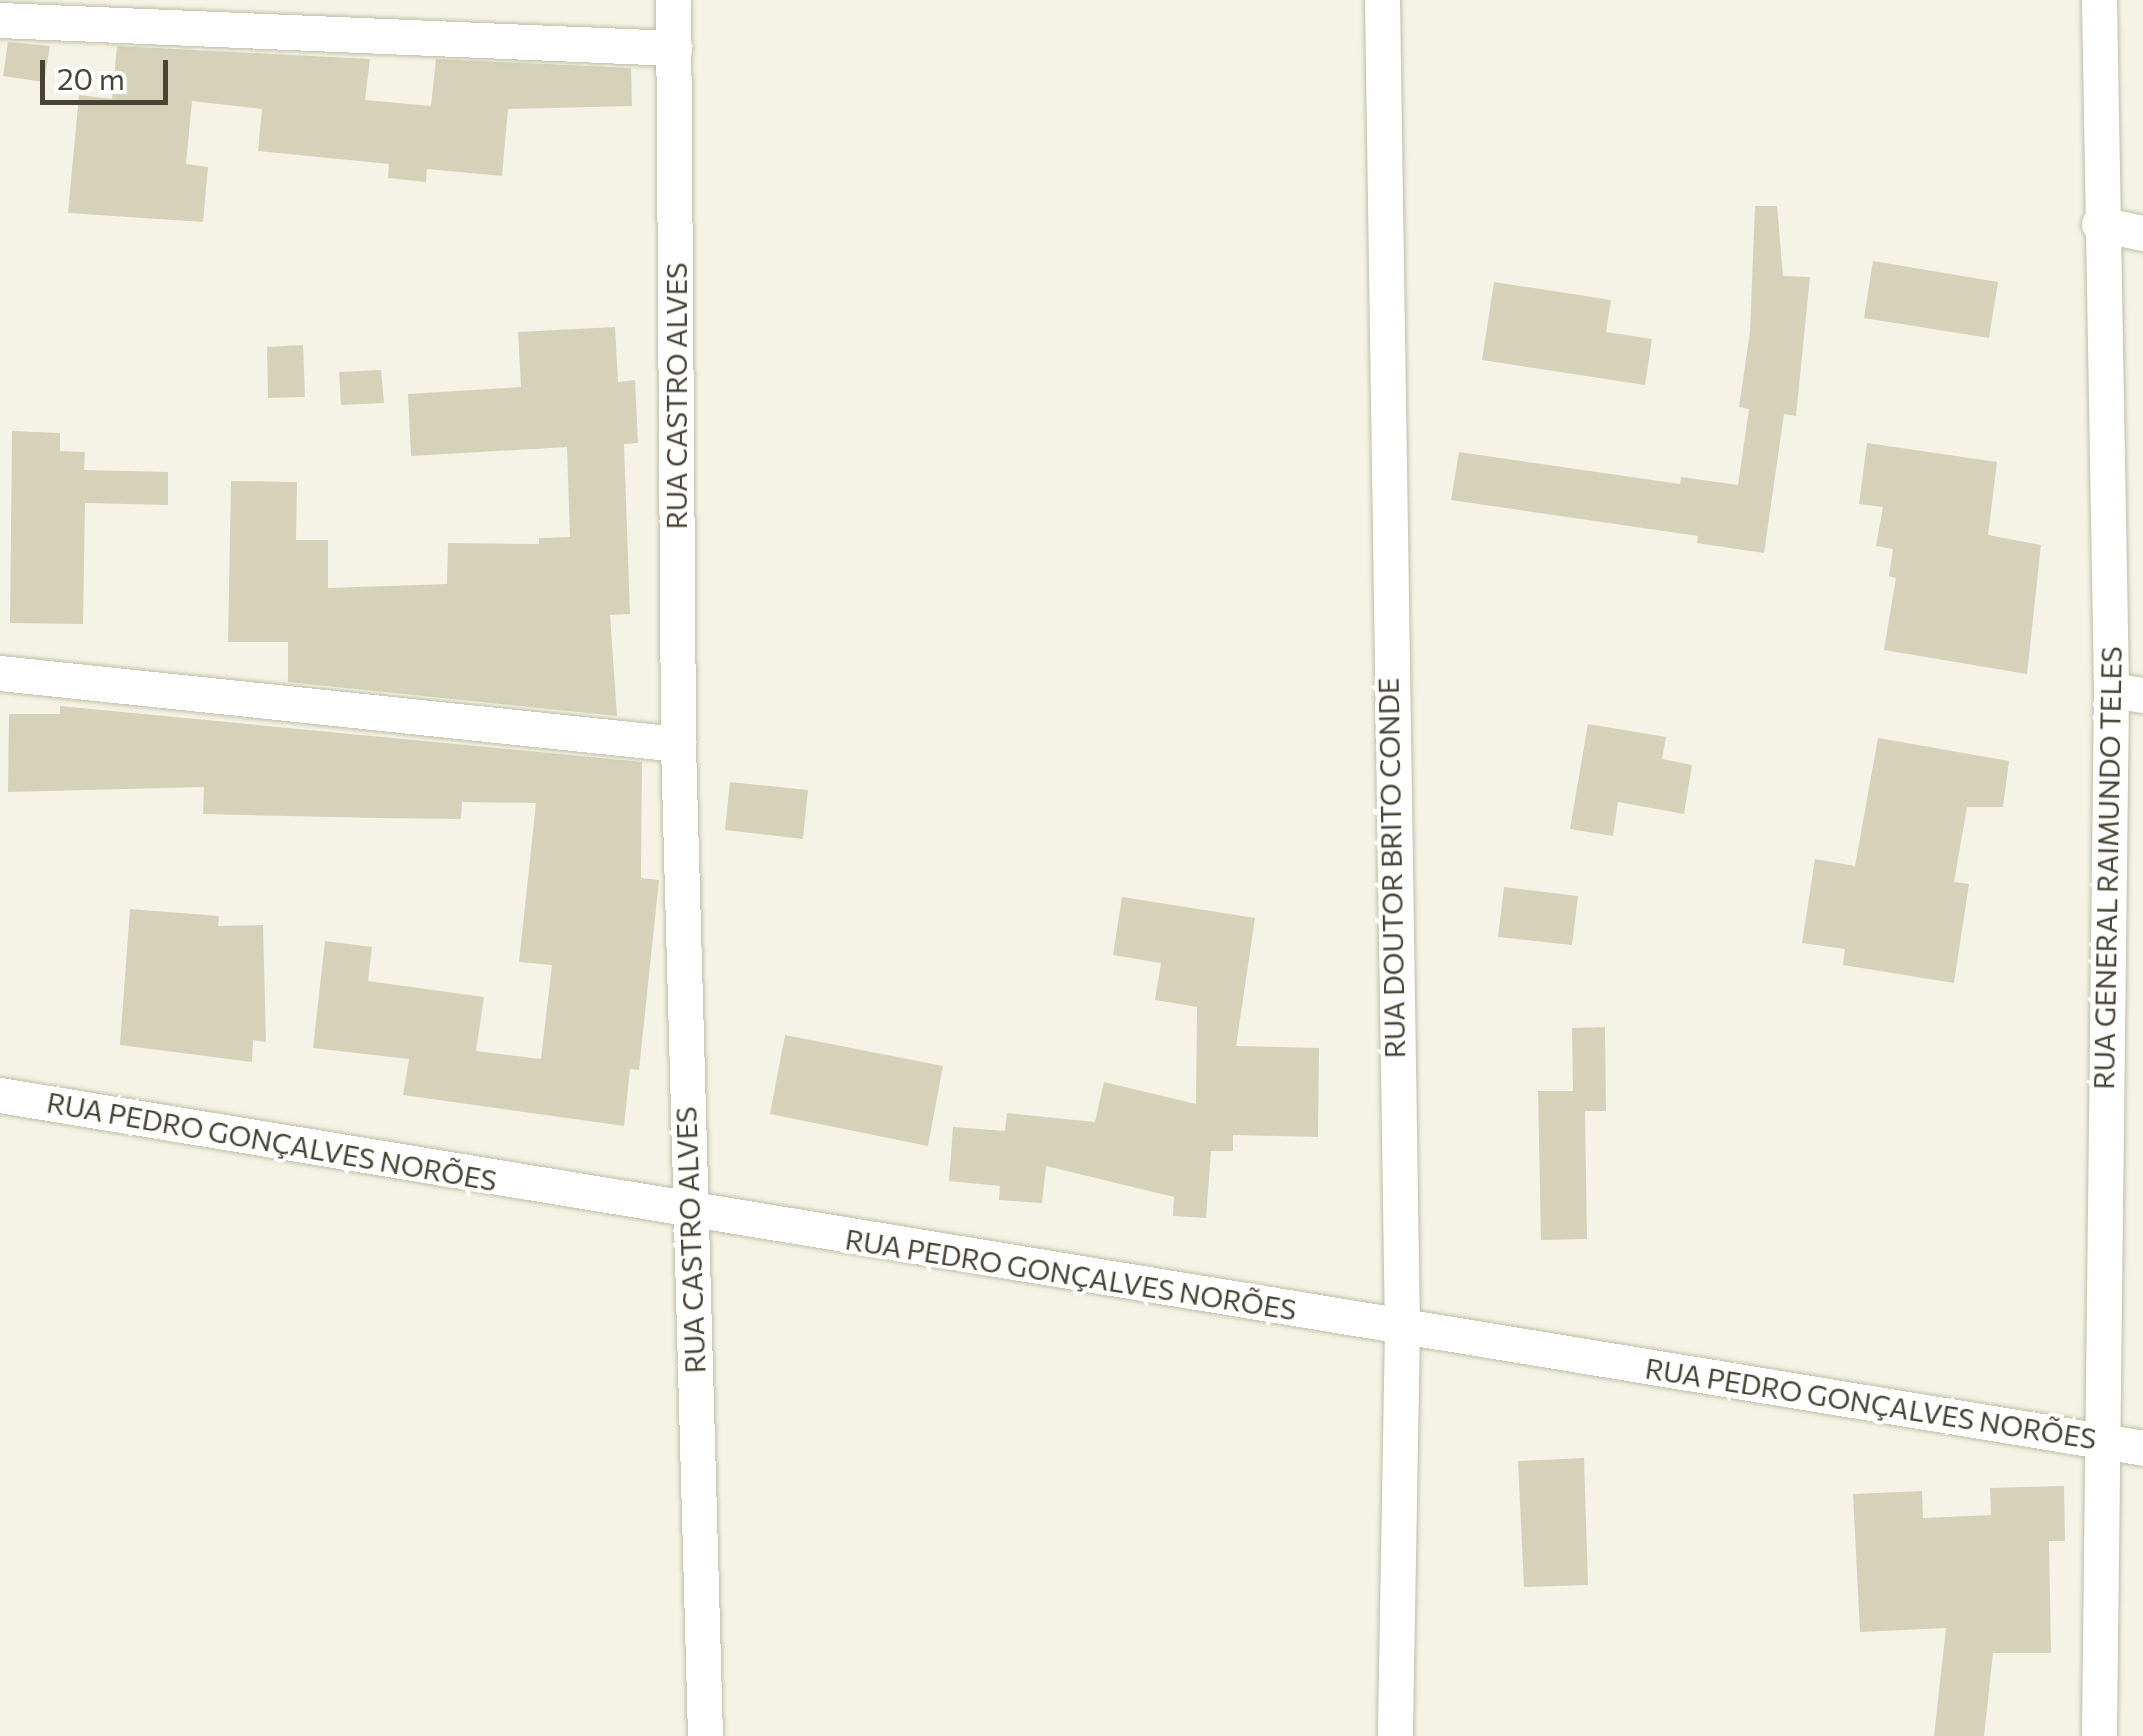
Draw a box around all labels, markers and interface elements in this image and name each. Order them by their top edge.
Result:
scale bar [45,40,172,102]
text: 20 m [57,59,125,96]
street label: RUA CASTRO ALVES [659,263,693,529]
street label: RUA GENERAL RAIMUNDO TELES [2086,646,2128,1090]
street label: RUA DOUTOR BRITO CONDE [1371,677,1411,1059]
street label: RUA PEDRO GONÇALVES NORÕES [44,1085,500,1197]
street label: RUA CASTRO ALVES [669,1106,711,1374]
street label: RUA PEDRO GONÇALVES NORÕES [843,1222,1299,1326]
street label: RUA PEDRO GONÇALVES NORÕES [1643,1351,2099,1455]

